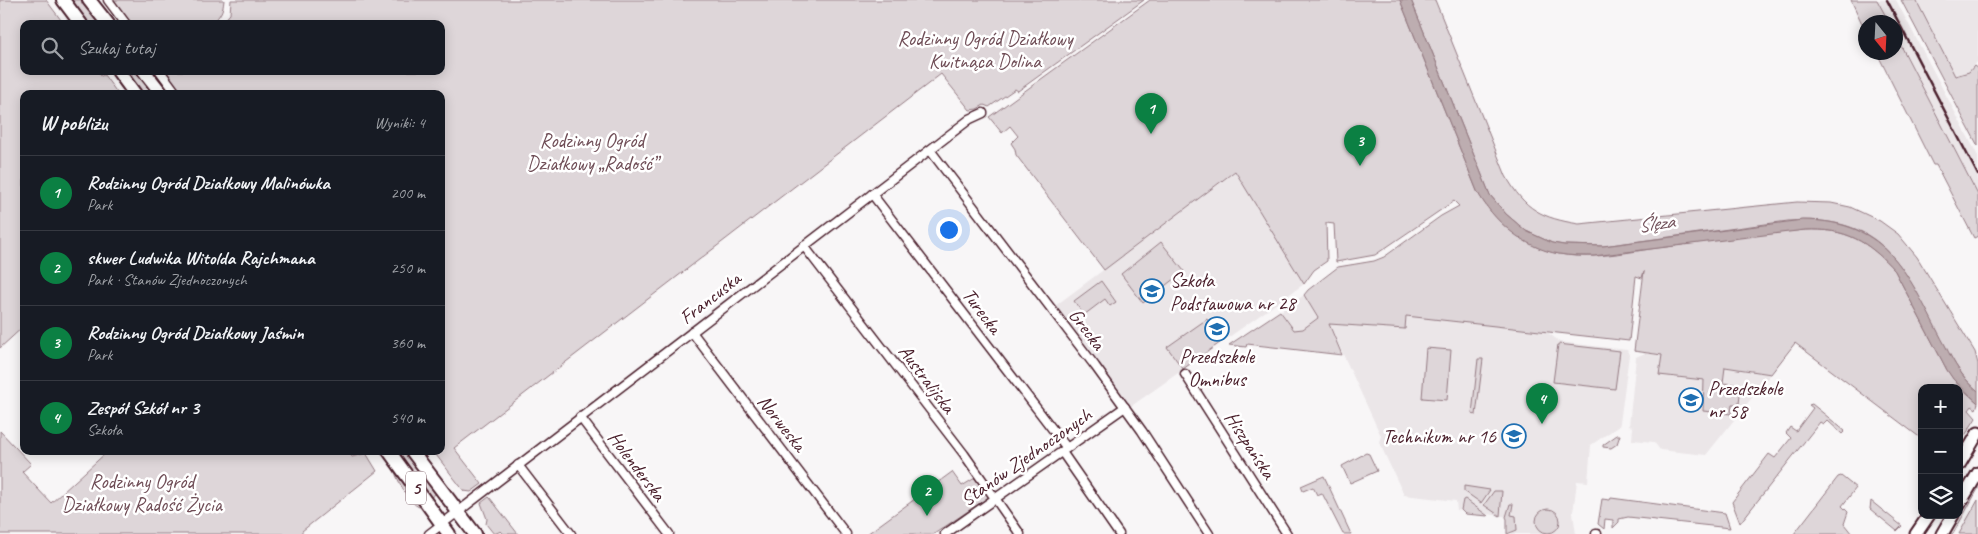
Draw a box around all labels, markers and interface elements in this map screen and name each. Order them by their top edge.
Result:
north arrow [1858,15,1903,60]
search box [20,20,445,75]
park label: Rodzinny Ogród Działkowy Kwitnąca Dolina [898,26,1075,74]
icon: search [38,34,66,62]
text: Szukaj tutaj [78,36,155,60]
pin: 1 [1135,93,1167,134]
text: W pobliżu [40,110,107,136]
text: Wyniki: 4 [374,113,425,133]
pin: 3 [1344,125,1376,166]
park label: Rodzinny Ogród Działkowy „Radość” [527,128,662,176]
text: Rodzinny Ogród Działkowy Malinówka [87,171,330,195]
text: 1 [52,183,60,203]
text: 200 m [391,183,425,203]
text: Park [87,195,112,215]
water label: Ślęza [1636,208,1677,238]
your location [936,217,962,243]
text: skwer Ludwika Witolda Rajchmana [87,246,315,270]
text: 2 [52,258,60,278]
text: 250 m [391,258,425,278]
street label: Francuska [674,265,747,330]
place label: Szkoła Podstawowa nr 28 [1170,268,1297,316]
text: Park · Stanów Zjednoczonych [87,270,247,290]
school or university icon: Szkoła Podstawowa nr 28 [1139,278,1165,304]
street label: Turecka [957,283,1008,340]
street label: Grecka [1063,303,1112,356]
school or university icon: Przedszkole Omnibus [1204,316,1230,342]
text: Rodzinny Ogród Działkowy Jaśmin [87,321,304,345]
text: 3 [52,333,60,353]
text: 360 m [391,333,425,353]
street label: Australijska [893,340,962,419]
place label: Przedszkole Omnibus [1180,344,1256,392]
text: Park [87,345,112,365]
place label: Przedszkole nr 58 [1708,376,1784,424]
pin: 4 [1526,383,1558,424]
map controls [1918,384,1963,519]
button: + [1918,384,1963,429]
school or university icon: Przedszkole nr 58 [1678,387,1704,413]
street label: Norweska [752,390,813,458]
text: Zespół Szkół nr 3 [87,396,199,420]
street label: Stanów Zjednoczonych [956,401,1098,512]
street label: Hiszpańska [1219,406,1282,485]
text: 4 [52,408,60,428]
text: 540 m [391,408,425,428]
text: Szkoła [87,420,122,440]
school or university icon: Technikum nr 16 [1501,423,1527,449]
place label: Technikum nr 16 [1382,424,1497,449]
street label: Holenderska [602,426,672,507]
button: − [1918,429,1963,474]
park label: Rodzinny Ogród Działkowy Radość Życia [62,469,224,517]
road number: 5 [406,472,426,504]
button: layers [1918,474,1963,519]
pin: 2 [911,475,943,516]

